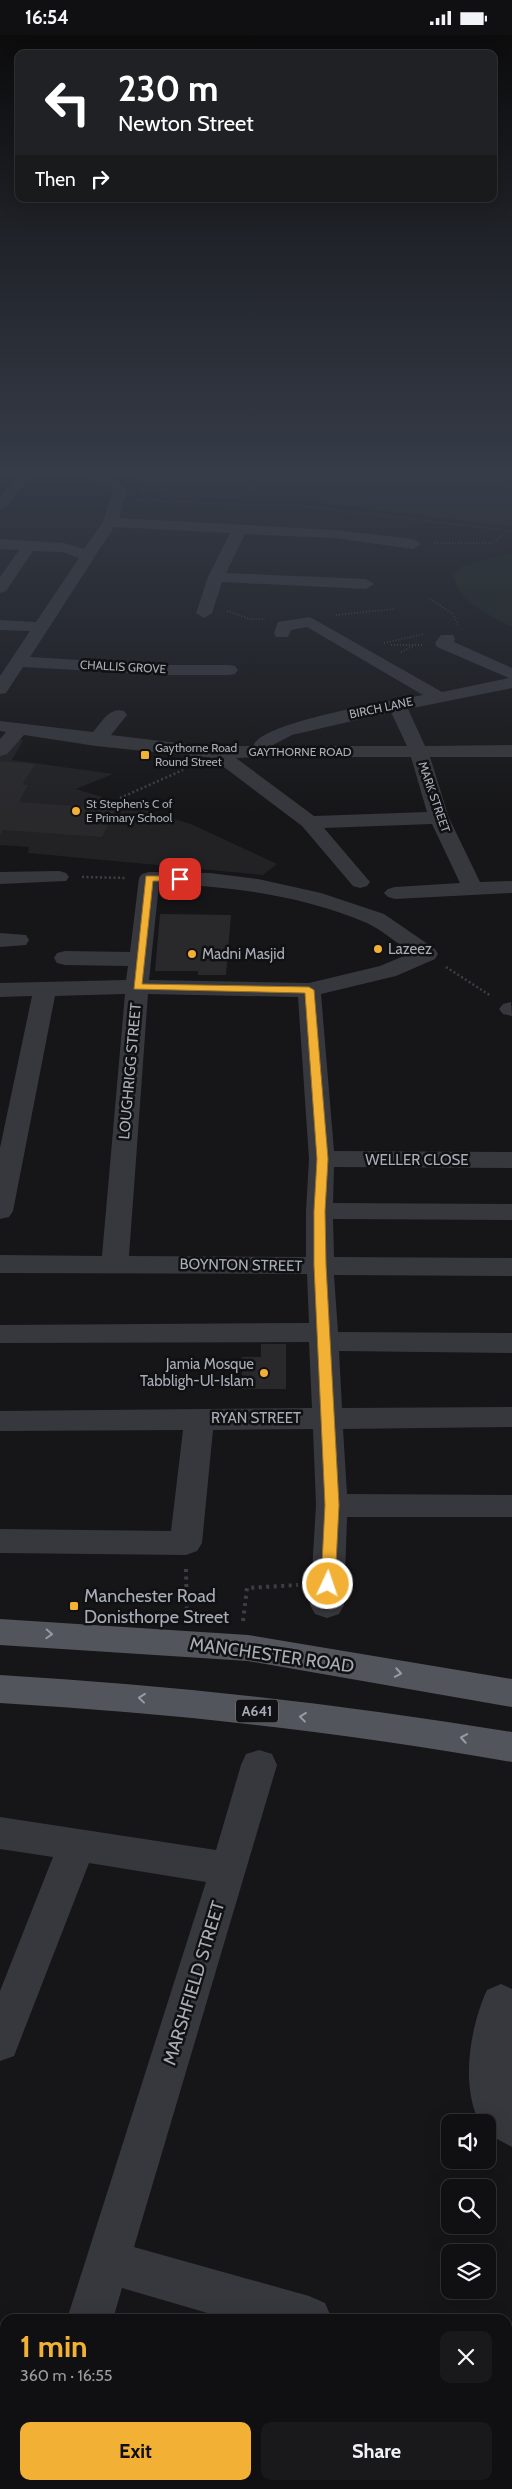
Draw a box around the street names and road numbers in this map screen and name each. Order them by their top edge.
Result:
street label: CHALLIS GROVE [79,657,167,676]
street label: BIRCH LANE [348,693,414,722]
street label: GAYTHORNE ROAD [248,744,352,759]
street label: MARK STREET [415,759,454,835]
street label: LOUGHRIGG STREET [115,1002,145,1140]
street label: WELLER CLOSE [365,1151,469,1169]
street label: BOYNTON STREET [179,1255,303,1275]
street label: RYAN STREET [211,1409,301,1427]
street label: MANCHESTER ROAD [188,1633,356,1677]
road number: A641 [236,1699,278,1723]
street label: MARSHFIELD STREET [159,1898,230,2068]

